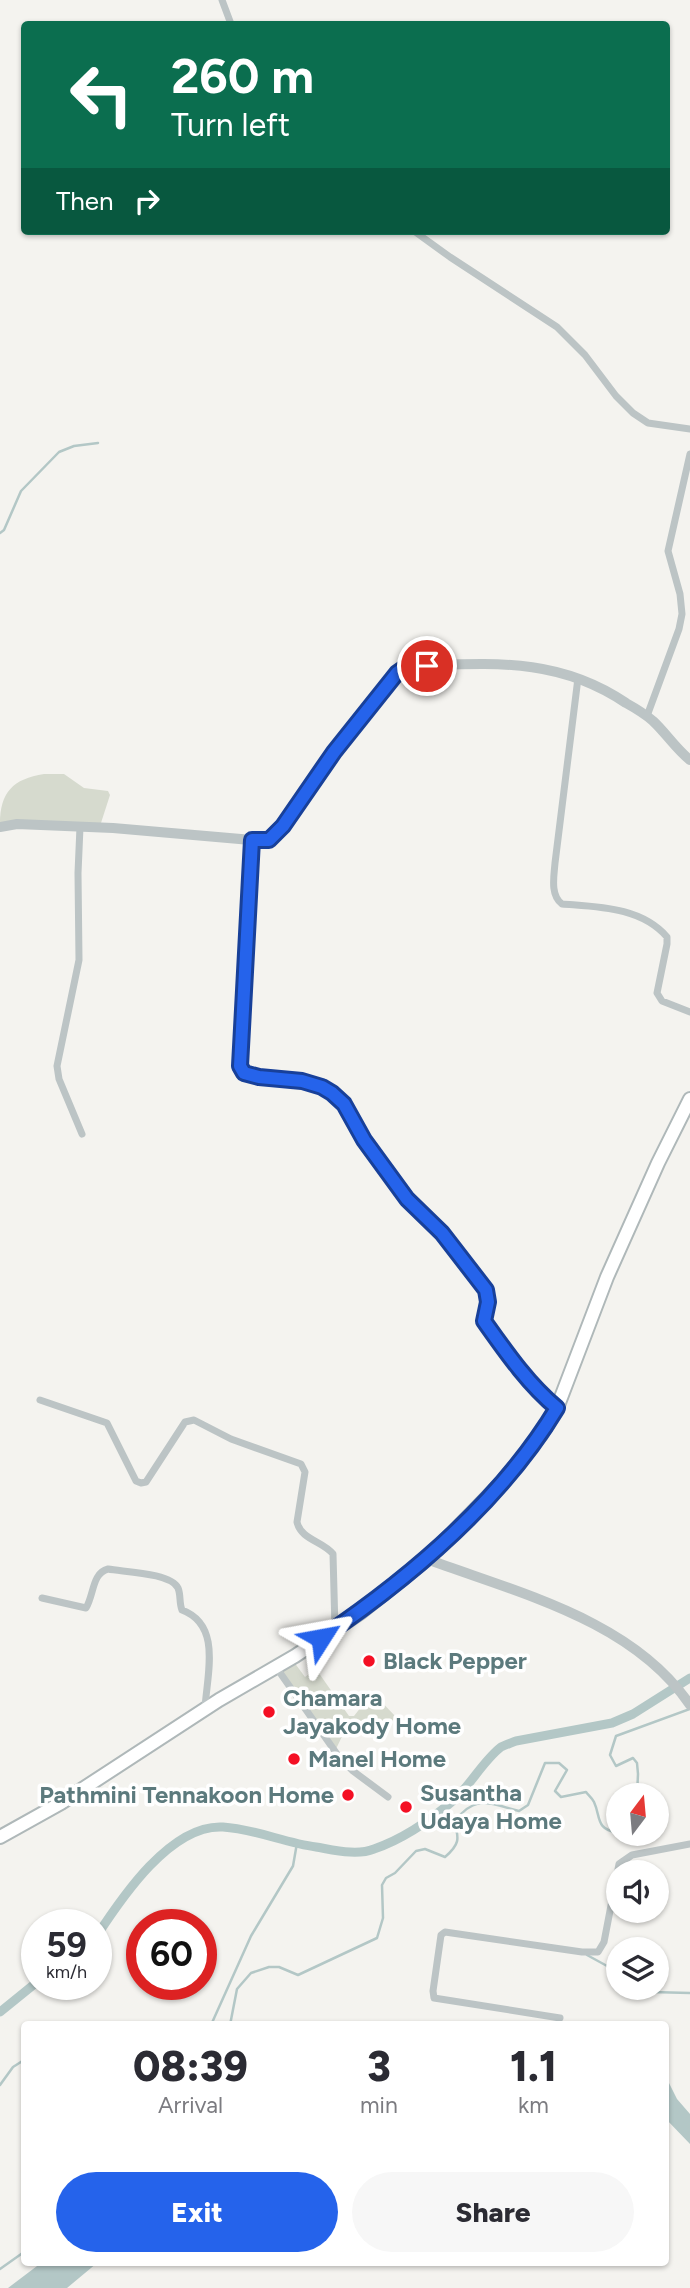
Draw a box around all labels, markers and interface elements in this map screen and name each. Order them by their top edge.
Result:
text: 260 m [171,46,314,105]
icon: left [56,49,147,140]
text: Turn left [171,106,290,144]
icon: right [128,182,166,220]
text: Then [56,185,114,217]
pin [397,636,457,696]
icon: arrive [408,647,446,685]
position arrow [284,1601,358,1675]
place label: Black Pepper [383,1646,527,1675]
marker: Black Pepper [361,1653,377,1669]
place label: Chamara Jayakody Home [283,1683,461,1740]
marker: Chamara Jayakody Home [261,1704,277,1720]
place label: Manel Home [308,1744,446,1773]
marker: Manel Home [286,1751,302,1767]
place label: Susantha Udaya Home [420,1778,562,1835]
place label: Pathmini Tennakoon Home [39,1780,334,1809]
north arrow [606,1783,668,1846]
map controls [606,1783,669,2000]
marker: Pathmini Tennakoon Home [340,1787,356,1803]
marker: Susantha Udaya Home [398,1799,414,1815]
button: sound [606,1860,669,1923]
speed limit sign: 60 [126,1909,217,2000]
text: 59 [46,1924,87,1966]
button: layers [606,1937,669,2000]
text: km/h [46,1961,87,1983]
text: 08:39 [133,2041,248,2092]
text: 3 [367,2041,391,2092]
text: 1.1 [510,2041,557,2092]
text: Arrival [158,2091,223,2119]
text: min [360,2091,398,2119]
text: km [518,2091,549,2119]
button: Exit [56,2172,338,2252]
button: Share [352,2172,634,2252]

